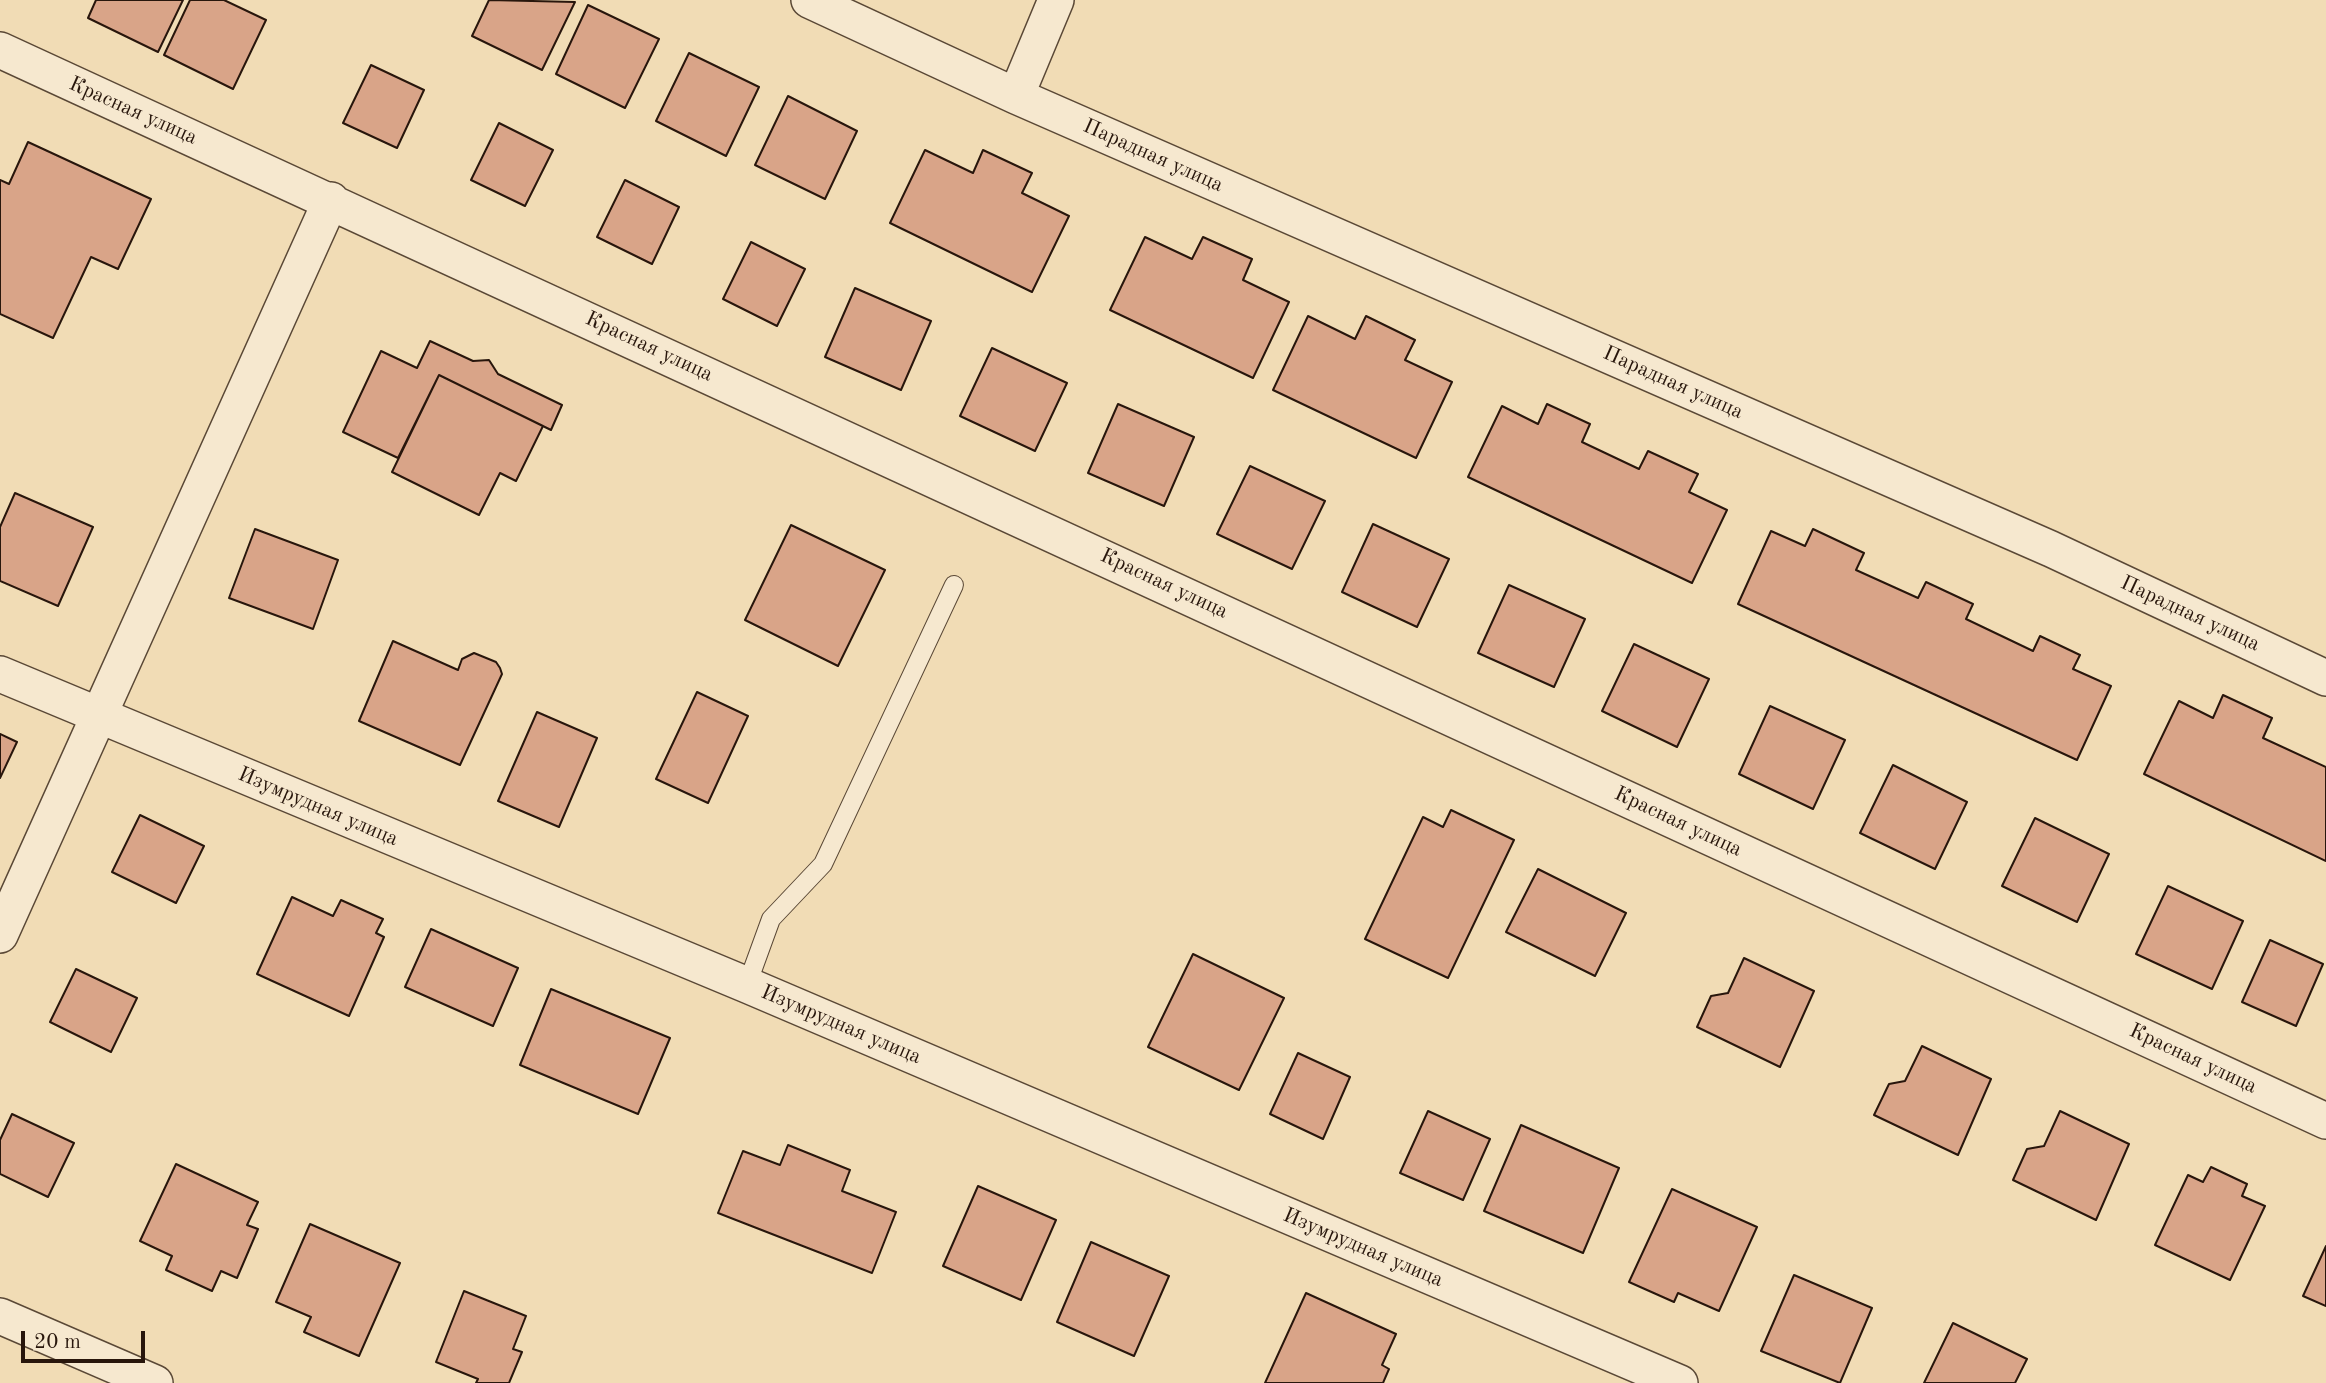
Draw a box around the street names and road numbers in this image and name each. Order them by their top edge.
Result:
street label: Красная улица [65,71,201,151]
street label: Парадная улица [1079,114,1227,198]
street label: Красная улица [581,306,717,388]
street label: Парадная улица [1599,341,1747,425]
street label: Красная улица [1096,543,1232,625]
street label: Парадная улица [2116,571,2264,657]
street label: Изумрудная улица [234,762,402,852]
street label: Красная улица [1610,781,1746,863]
street label: Изумрудная улица [757,980,925,1070]
street label: Красная улица [2125,1018,2261,1100]
street label: Изумрудная улица [1279,1203,1447,1293]

